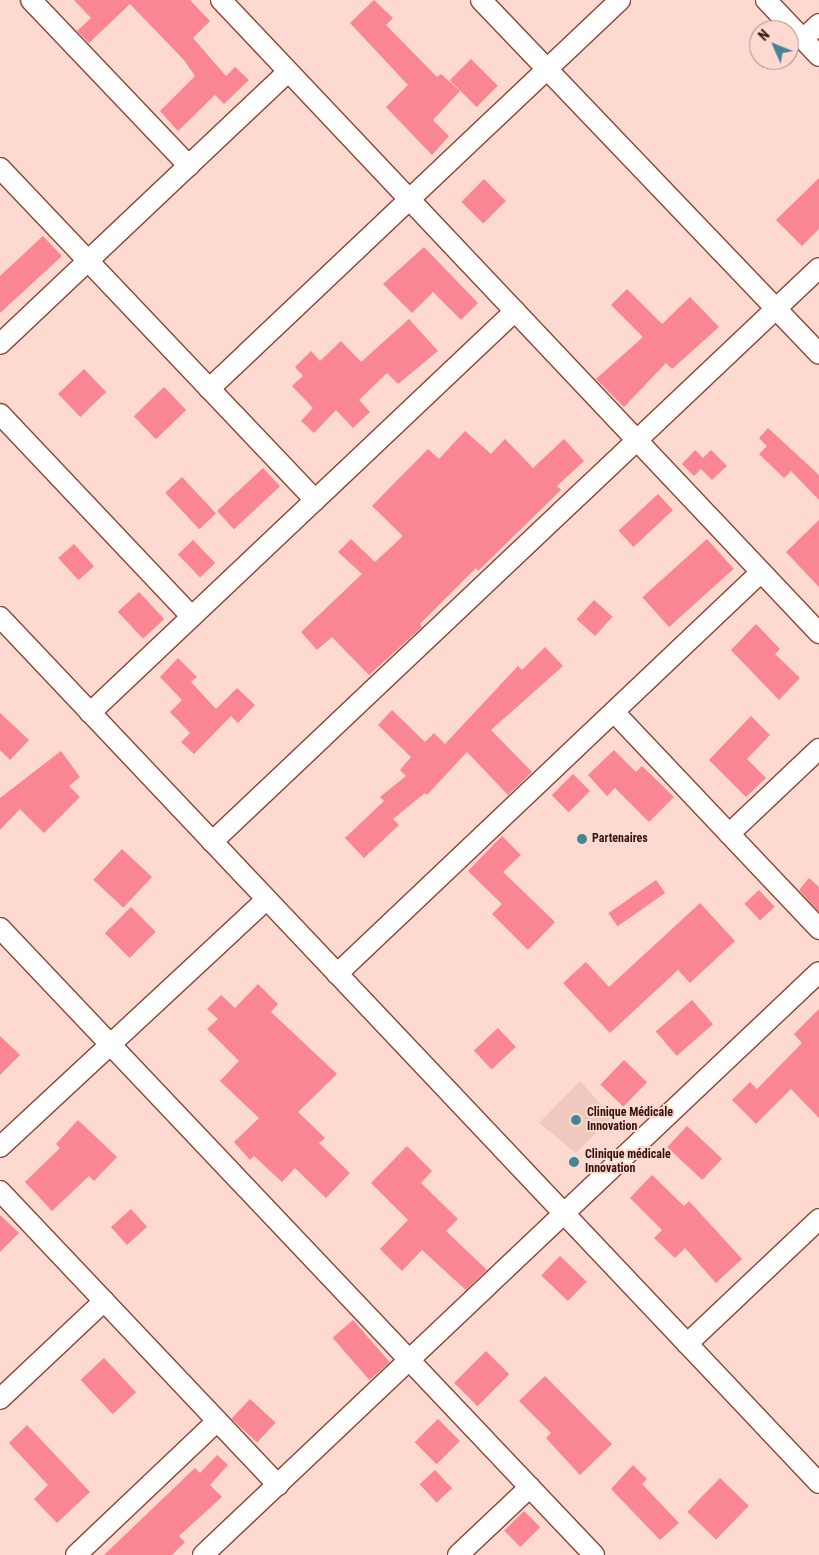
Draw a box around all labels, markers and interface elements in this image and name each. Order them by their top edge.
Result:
north arrow [749,20,799,70]
text: N [755,27,773,44]
place label: Partenaires [592,832,648,846]
marker: Partenaires [576,833,588,845]
place label: Clinique Médicale Innovation [587,1106,673,1134]
marker: Clinique Médicale Innovation [569,1113,583,1127]
place label: Clinique médicale Innovation [585,1148,671,1176]
marker: Clinique médicale Innovation [567,1155,581,1169]

